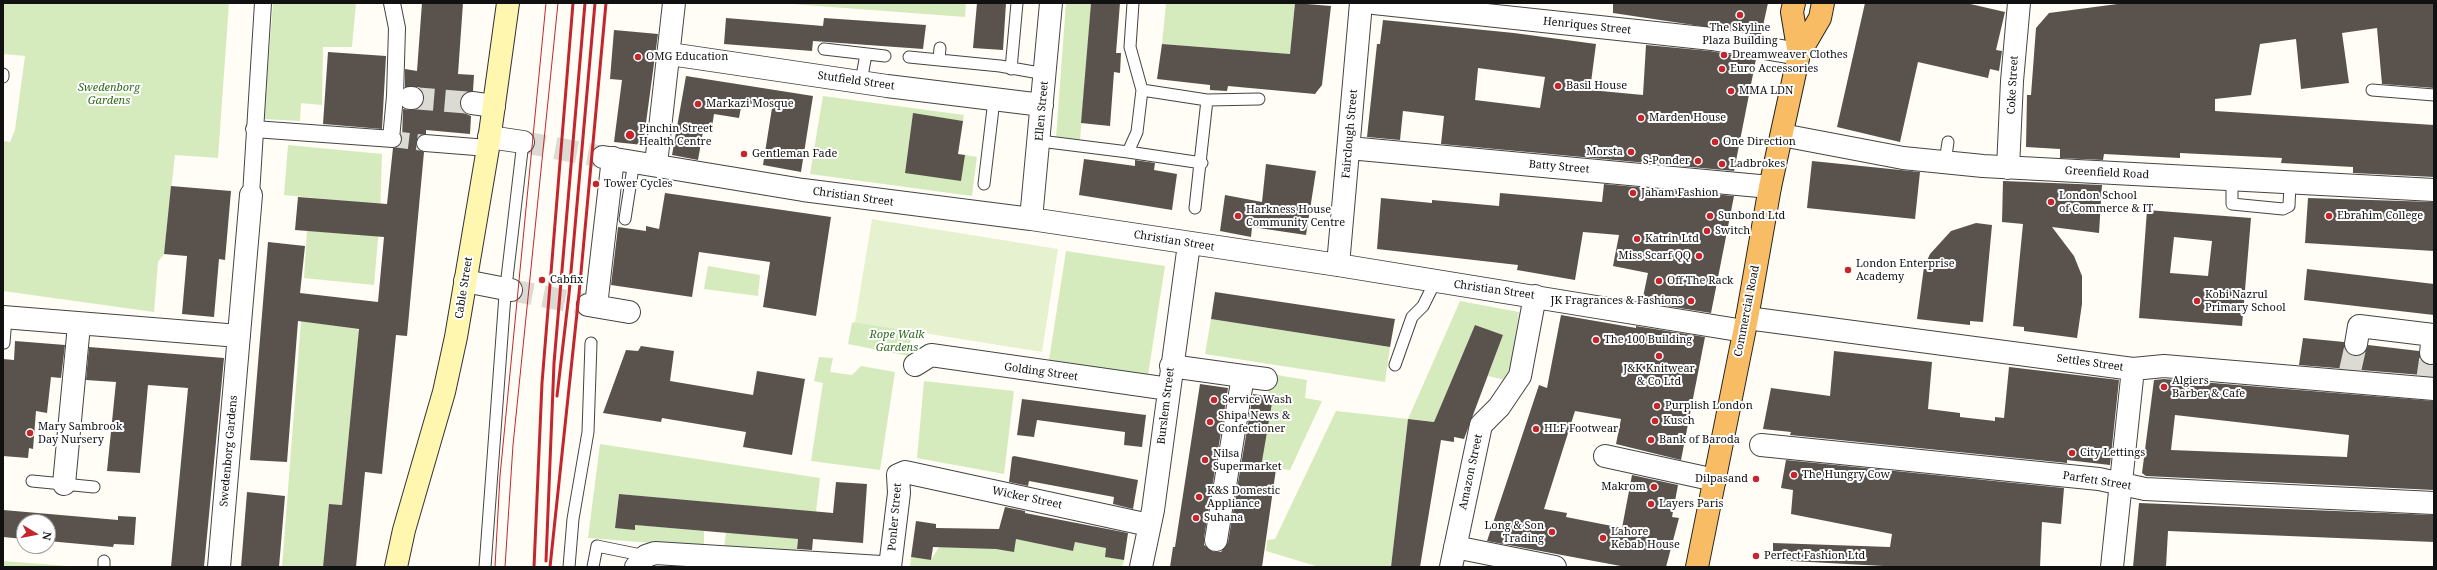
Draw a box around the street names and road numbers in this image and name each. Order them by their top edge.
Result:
street label: Henriques Street [1542,15,1632,37]
street label: Coke Street [2005,55,2021,115]
street label: Stutfield Street [817,69,895,93]
street label: Ellen Street [1033,80,1051,142]
street label: Fairclough Street [1340,89,1360,179]
street label: Batty Street [1528,158,1590,176]
street label: Greenfield Road [2064,164,2150,182]
street label: Christian Street [812,185,894,209]
street label: Christian Street [1133,228,1215,254]
street label: Cable Street [453,256,475,320]
street label: Commercial Road [1732,264,1762,358]
street label: Christian Street [1453,278,1535,302]
street label: Settles Street [2056,352,2124,374]
street label: Golding Street [1003,360,1079,384]
street label: Burslem Street [1155,367,1177,445]
street label: Swedenborg Gardens [218,395,240,507]
street label: Amazon Street [1457,433,1485,511]
street label: Parfett Street [2062,469,2132,493]
street label: Ponler Street [885,483,905,551]
street label: Wicker Street [991,484,1063,512]

